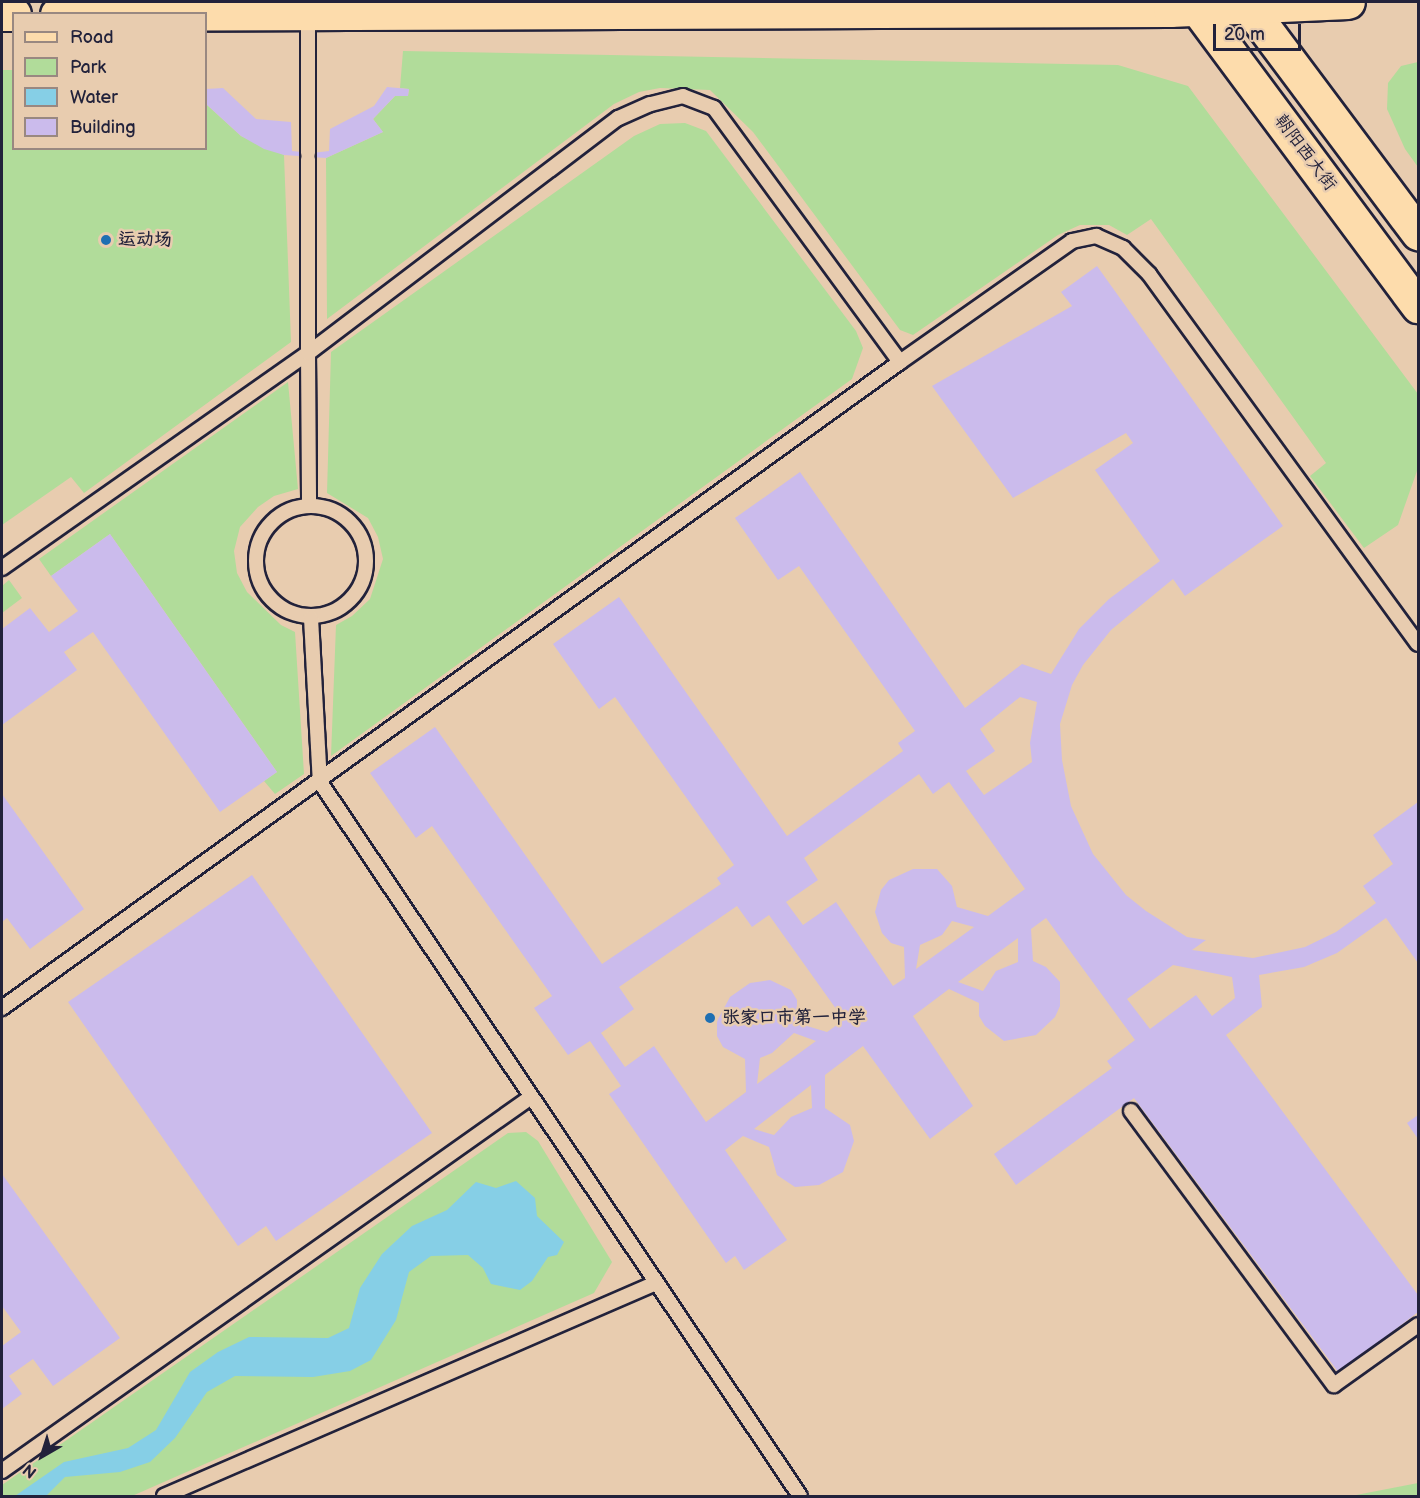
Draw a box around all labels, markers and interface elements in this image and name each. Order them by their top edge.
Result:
legend [12,12,207,150]
scale bar [1216,12,1304,50]
text: 20 m [1224,24,1265,45]
text: Road [70,27,114,48]
text: Park [70,57,106,78]
text: Water [70,87,118,108]
street label: 朝阳西大街 [1269,111,1341,195]
text: Building [70,117,136,138]
place label: 运动场 [118,229,172,251]
marker: 运动场 [99,233,113,247]
place label: 张家口市第一中学 [722,1007,866,1029]
marker: 张家口市第一中学 [703,1011,717,1025]
north arrow [12,1426,72,1486]
text: N [20,1459,41,1482]

